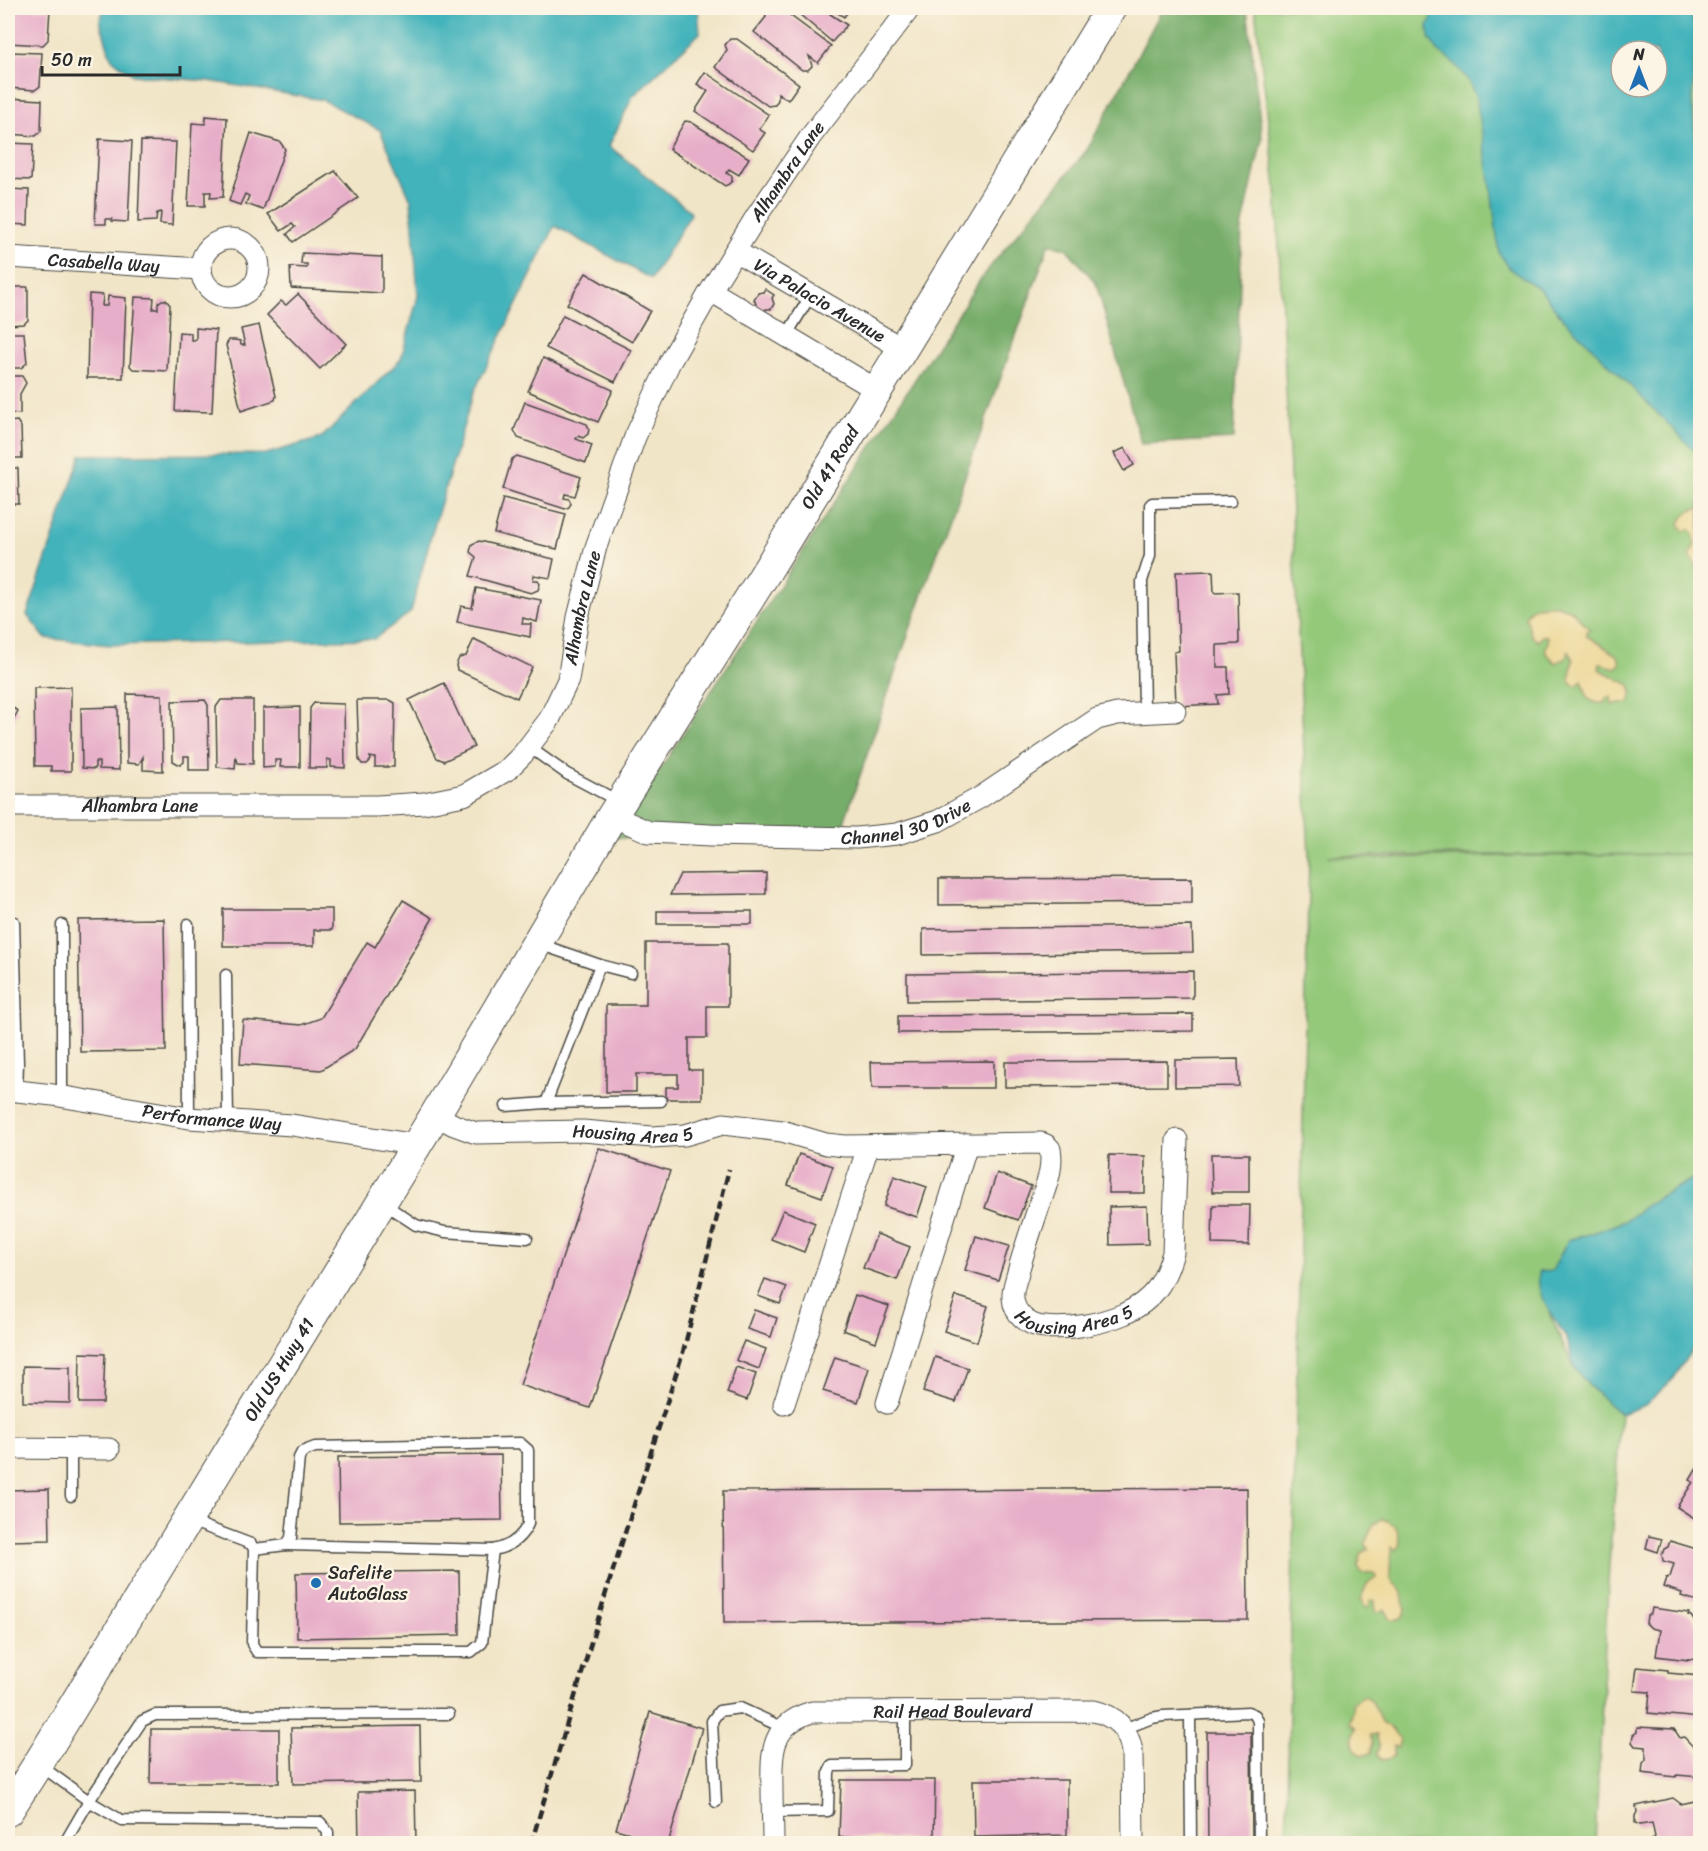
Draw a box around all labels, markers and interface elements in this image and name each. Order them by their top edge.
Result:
scale bar [42,39,180,77]
north arrow [1609,39,1669,99]
text: N [1632,40,1645,69]
text: 50 m [51,44,92,76]
street label: Alhambra Lane [741,114,833,229]
street label: Casabella Way [47,244,161,282]
street label: Via Palacio Avenue [748,249,892,352]
street label: Old 41 Road [792,418,869,516]
street label: Alhambra Lane [554,547,610,668]
street label: Alhambra Lane [81,790,198,822]
street label: Channel 30 Drive [841,790,977,854]
street label: Performance Way [140,1094,283,1140]
street label: Housing Area 5 [572,1115,698,1153]
street label: Housing Area 5 [1016,1293,1138,1317]
text: Housing Area 5 [1006,1296,1139,1344]
street label: Old US Hwy 41 [235,1311,324,1428]
place label: Safelite AutoGlass [327,1557,408,1610]
marker: Safelite AutoGlass [309,1576,323,1590]
street label: Rail Head Boulevard [873,1695,1034,1728]

